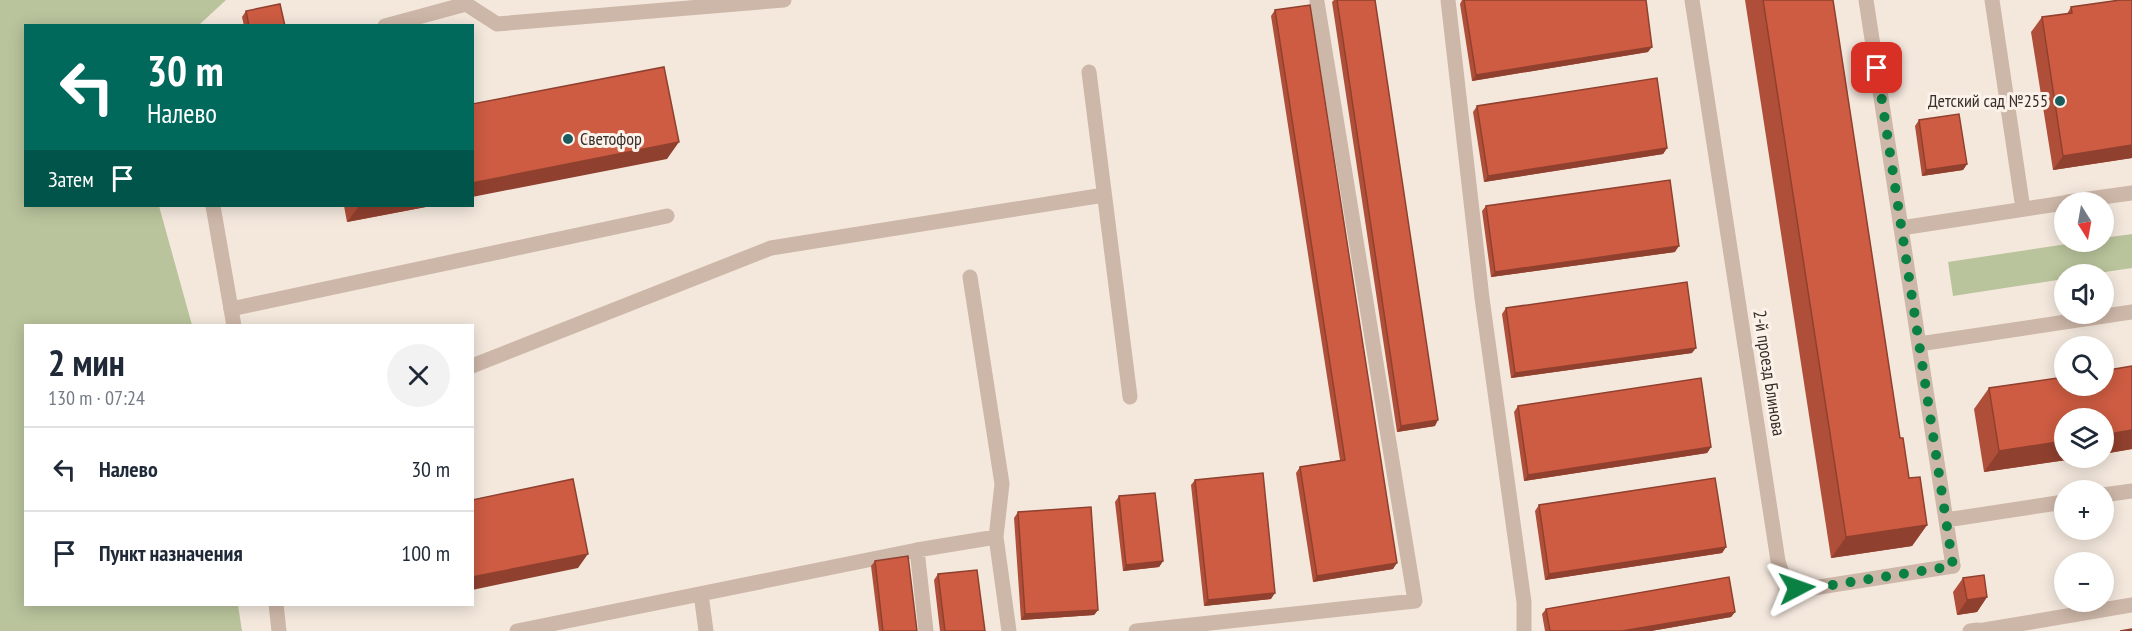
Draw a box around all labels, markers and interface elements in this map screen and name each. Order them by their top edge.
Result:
pin [1851,42,1902,93]
text: 30 m [147,43,224,98]
icon: left [48,48,126,126]
icon: arrive [1860,51,1893,84]
place label: Детский сад №255 [1928,89,2048,112]
marker: Детский сад №255 [2053,94,2067,108]
text: Налево [147,96,217,130]
place label: Светофор [580,127,642,150]
marker: Светофор [561,132,575,146]
icon: arrive [106,162,139,195]
text: Затем [48,165,94,193]
north arrow [2054,192,2114,252]
map controls [2054,192,2114,612]
button: sound [2054,264,2114,324]
street label: 2-й проезд Блинова [1748,308,1791,438]
button: search [2054,336,2114,396]
text: 2 мин [48,339,125,386]
button: close [387,344,450,407]
text: 130 m · 07:24 [48,385,145,411]
button: layers [2054,408,2114,468]
icon: left [48,453,81,486]
text: Налево [99,455,158,483]
text: 30 m [411,455,450,483]
button: + [2054,480,2114,540]
icon: arrive [48,537,81,570]
text: Пункт назначения [99,539,243,567]
text: 100 m [401,539,450,567]
button: − [2054,552,2114,612]
position arrow [1765,556,1829,620]

